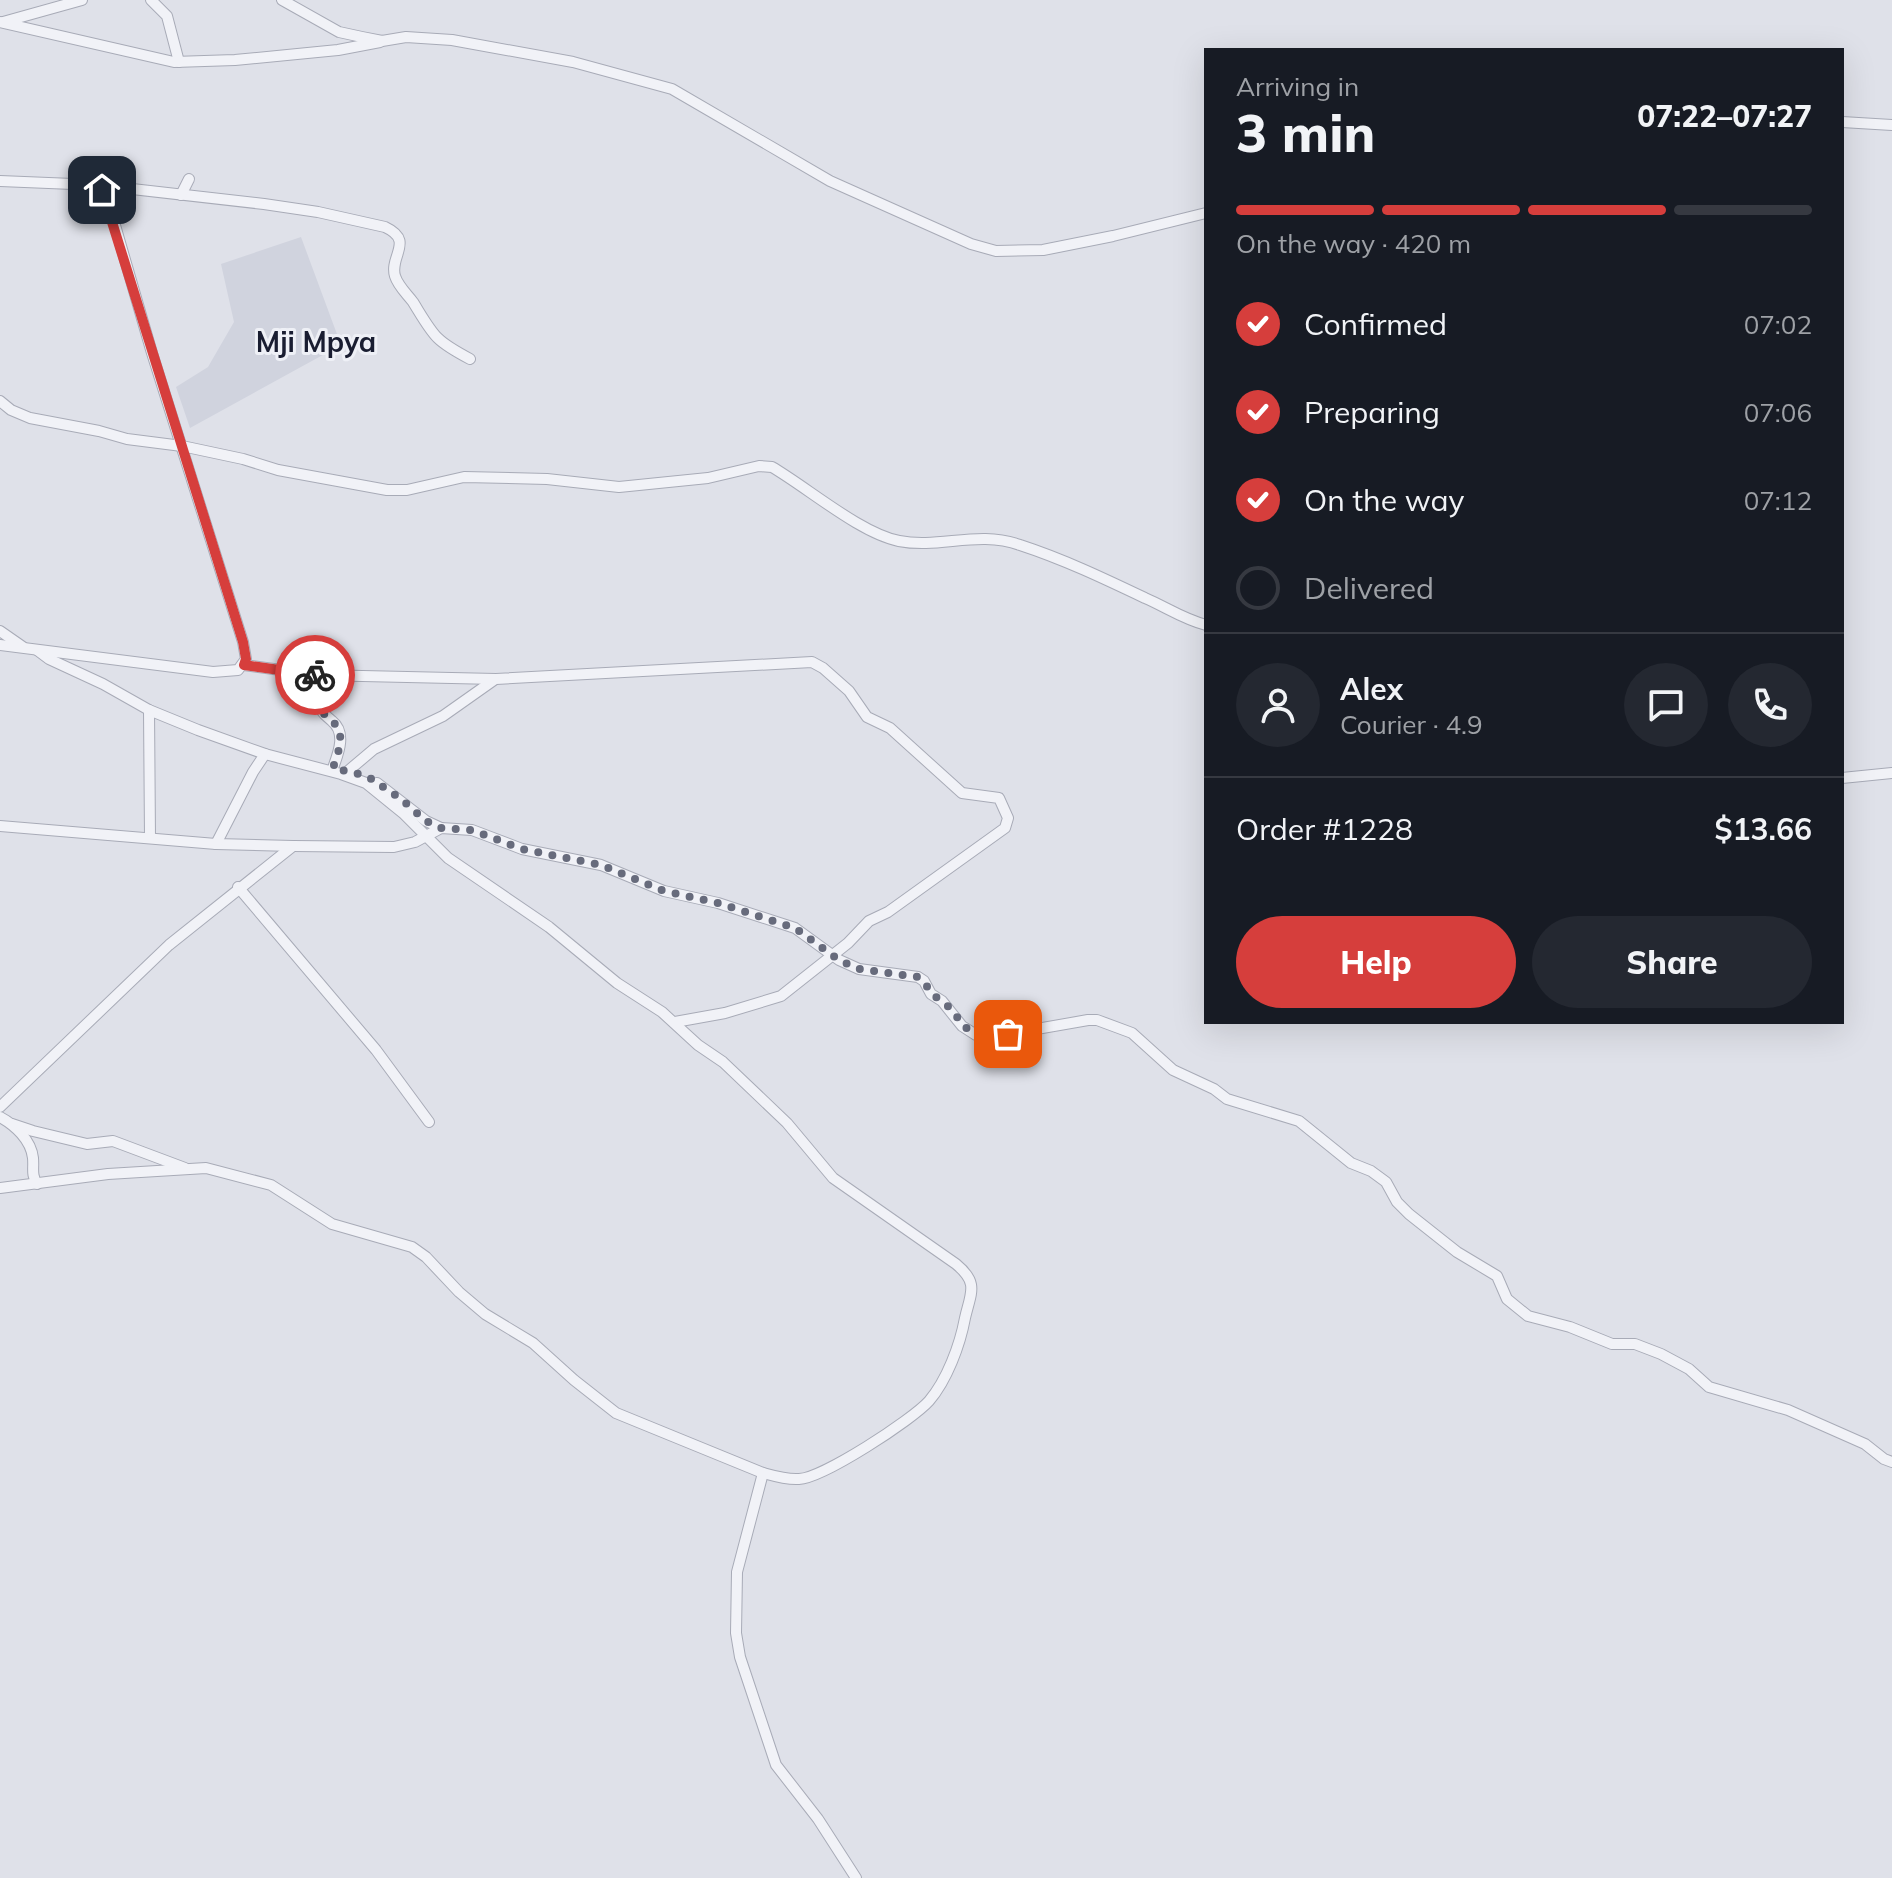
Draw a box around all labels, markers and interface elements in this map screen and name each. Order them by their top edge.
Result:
text: Arriving in [1236,70,1359,103]
text: 07:22–07:27 [1637,97,1812,135]
text: 3 min [1236,100,1375,165]
pin [68,156,136,224]
icon: home [80,168,124,212]
text: On the way · 420 m [1236,227,1471,260]
icon: check [1236,302,1280,346]
text: Confirmed [1304,305,1447,343]
text: 07:02 [1744,308,1812,341]
district label: Mji Mpya [256,324,376,359]
icon: check [1236,390,1280,434]
text: Preparing [1304,393,1440,431]
text: 07:06 [1744,396,1812,429]
icon: check [1236,478,1280,522]
text: On the way [1304,481,1464,519]
text: 07:12 [1744,484,1812,517]
text: Delivered [1304,569,1434,607]
courier [275,635,355,715]
icon: bike [293,653,337,697]
button: person [1236,663,1320,747]
button: chat [1624,663,1708,747]
button: phone [1728,663,1812,747]
text: Alex [1340,670,1403,708]
text: Courier · 4.9 [1340,708,1483,741]
text: Order #1228 [1236,810,1413,848]
text: $13.66 [1715,810,1812,848]
button: Help [1236,916,1516,1008]
button: Share [1532,916,1812,1008]
pin [974,1000,1042,1068]
icon: bag [986,1012,1030,1056]

